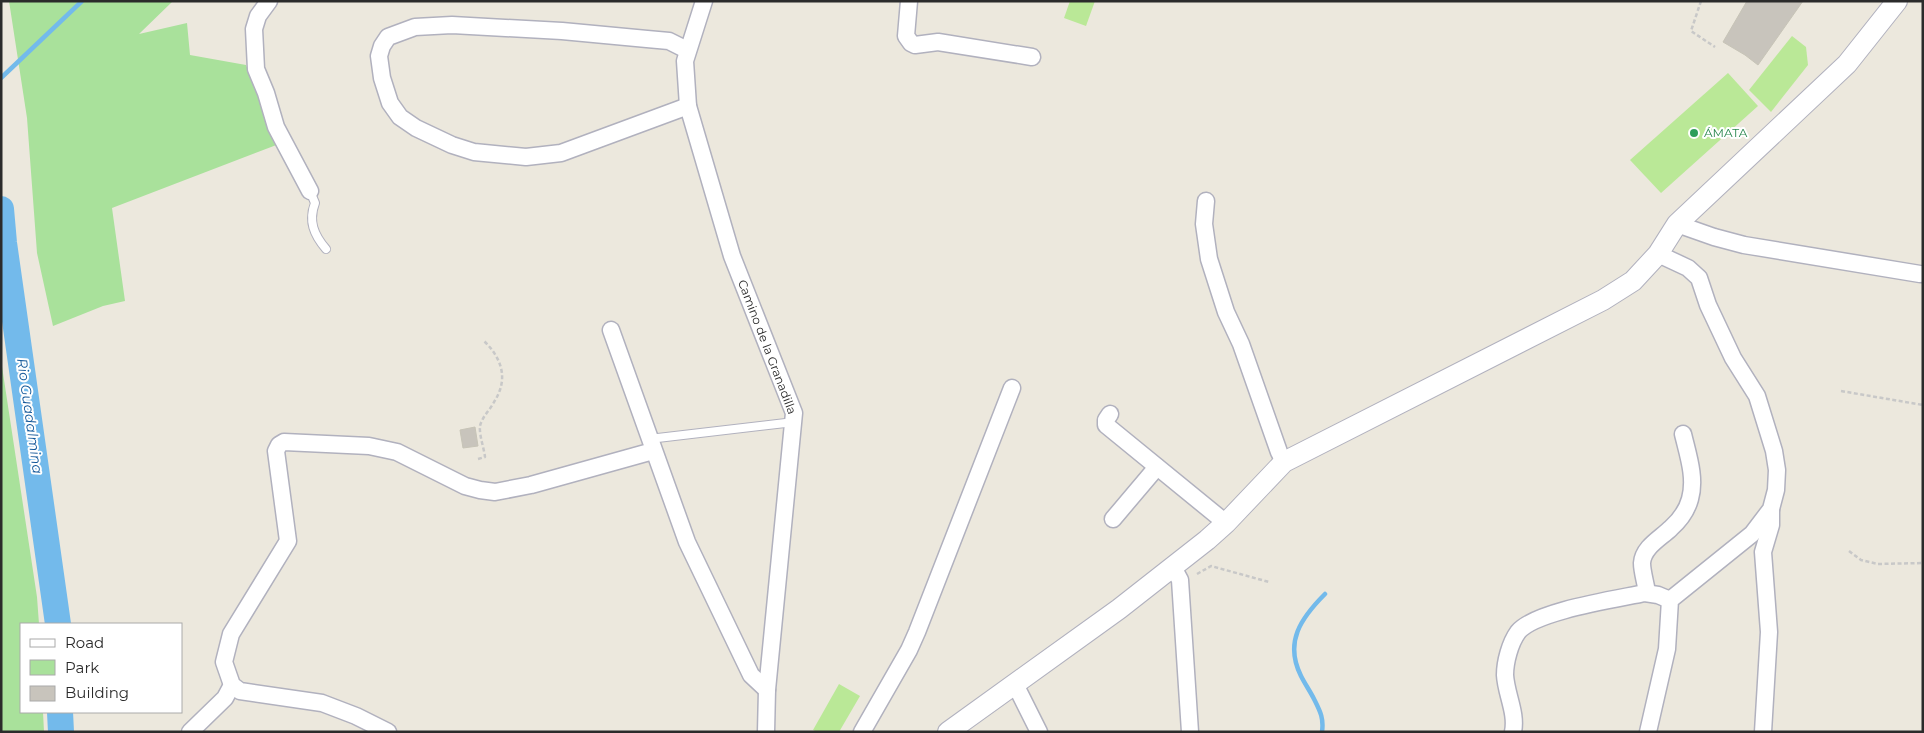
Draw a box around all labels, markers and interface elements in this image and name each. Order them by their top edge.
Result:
place label: ÁMATA [1704,125,1748,140]
marker: ÁMATA [1688,127,1700,139]
street label: Camino de la Granadilla [735,277,800,416]
water label: Rio Guadalmina [13,357,47,475]
legend [20,623,182,713]
text: Road [65,633,104,652]
text: Park [65,658,99,677]
text: Building [65,683,129,702]

